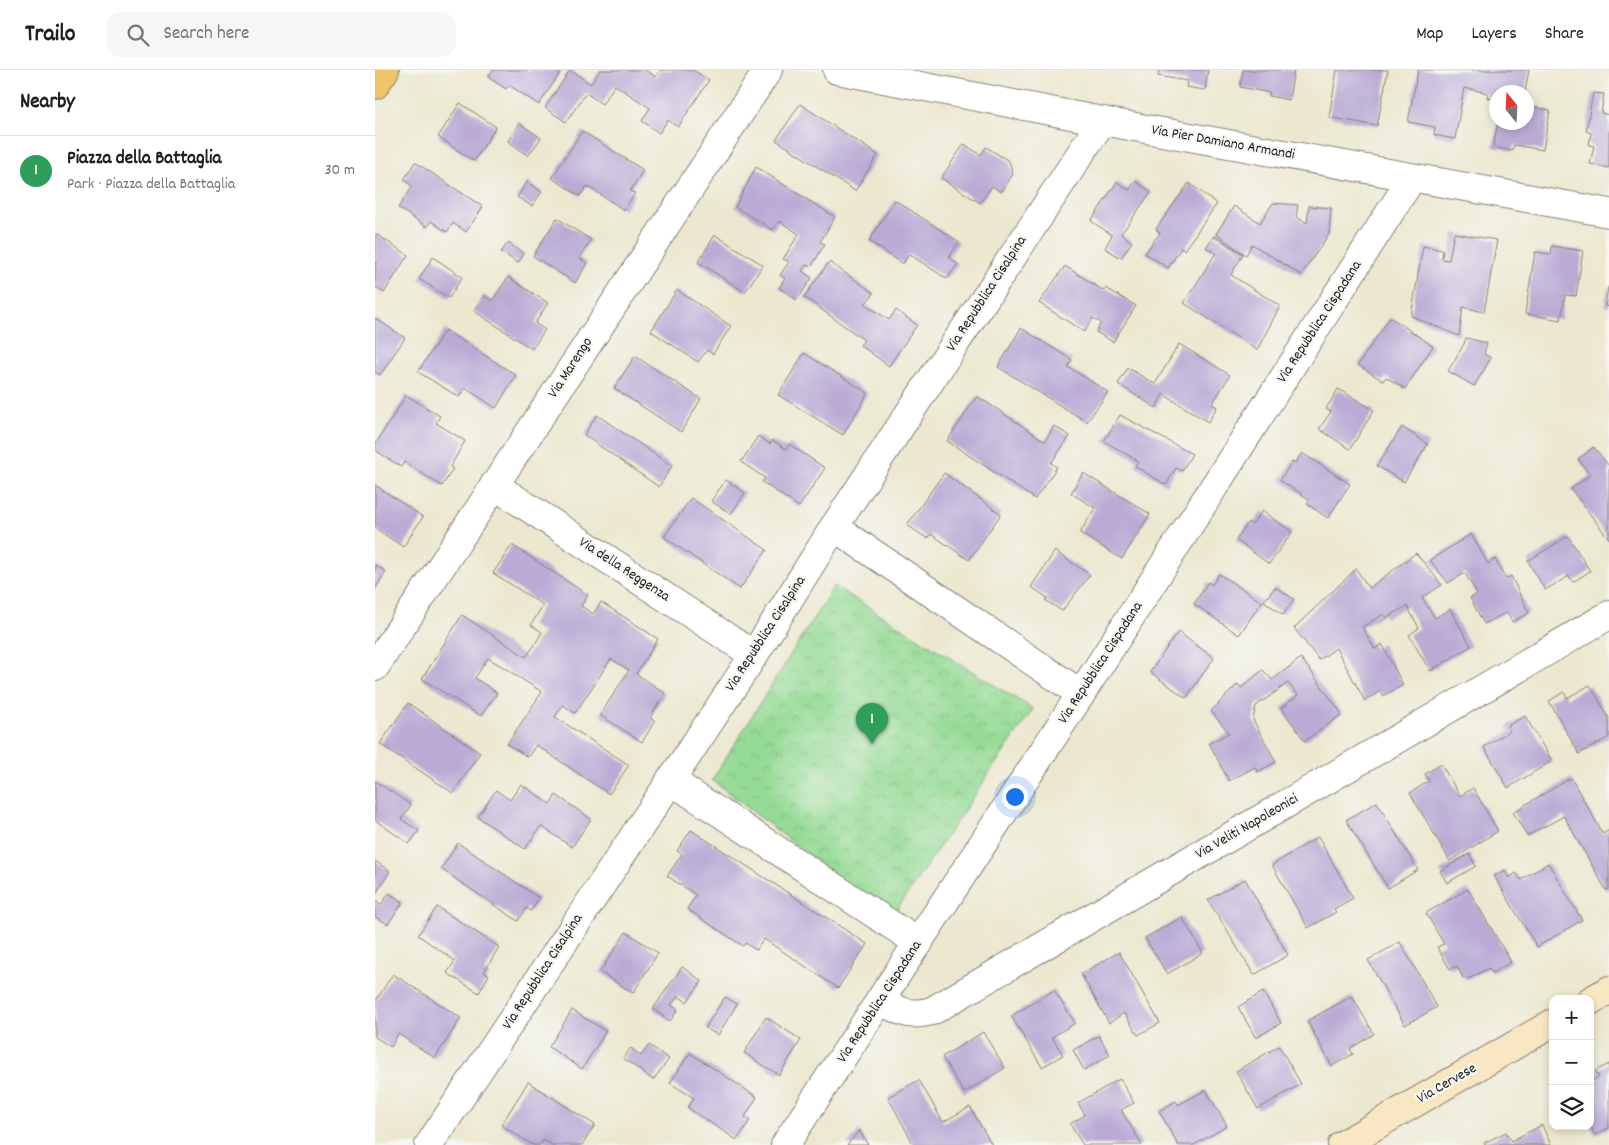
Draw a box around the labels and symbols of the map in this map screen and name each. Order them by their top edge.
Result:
north arrow [1489,85,1534,130]
street label: Via Pier Damiano Armandi [1150,120,1297,166]
street label: Via Repubblica Cisalpina [941,231,1033,356]
street label: Via Repubblica Cispadana [1272,256,1368,388]
street label: Via Marengo [543,333,599,403]
street label: Via della Reggenza [574,532,675,608]
street label: Via Repubblica Cisalpina [720,571,812,696]
street label: Via Repubblica Cispadana [1053,597,1149,729]
pin: 1 [856,703,888,744]
your location [1002,784,1028,810]
street label: Via Veliti Napoleonici [1191,788,1303,865]
street label: Via Repubblica Cisalpina [497,909,589,1034]
street label: Via Repubblica Cispadana [832,936,928,1068]
street label: Via Cervese [1413,1058,1481,1110]

